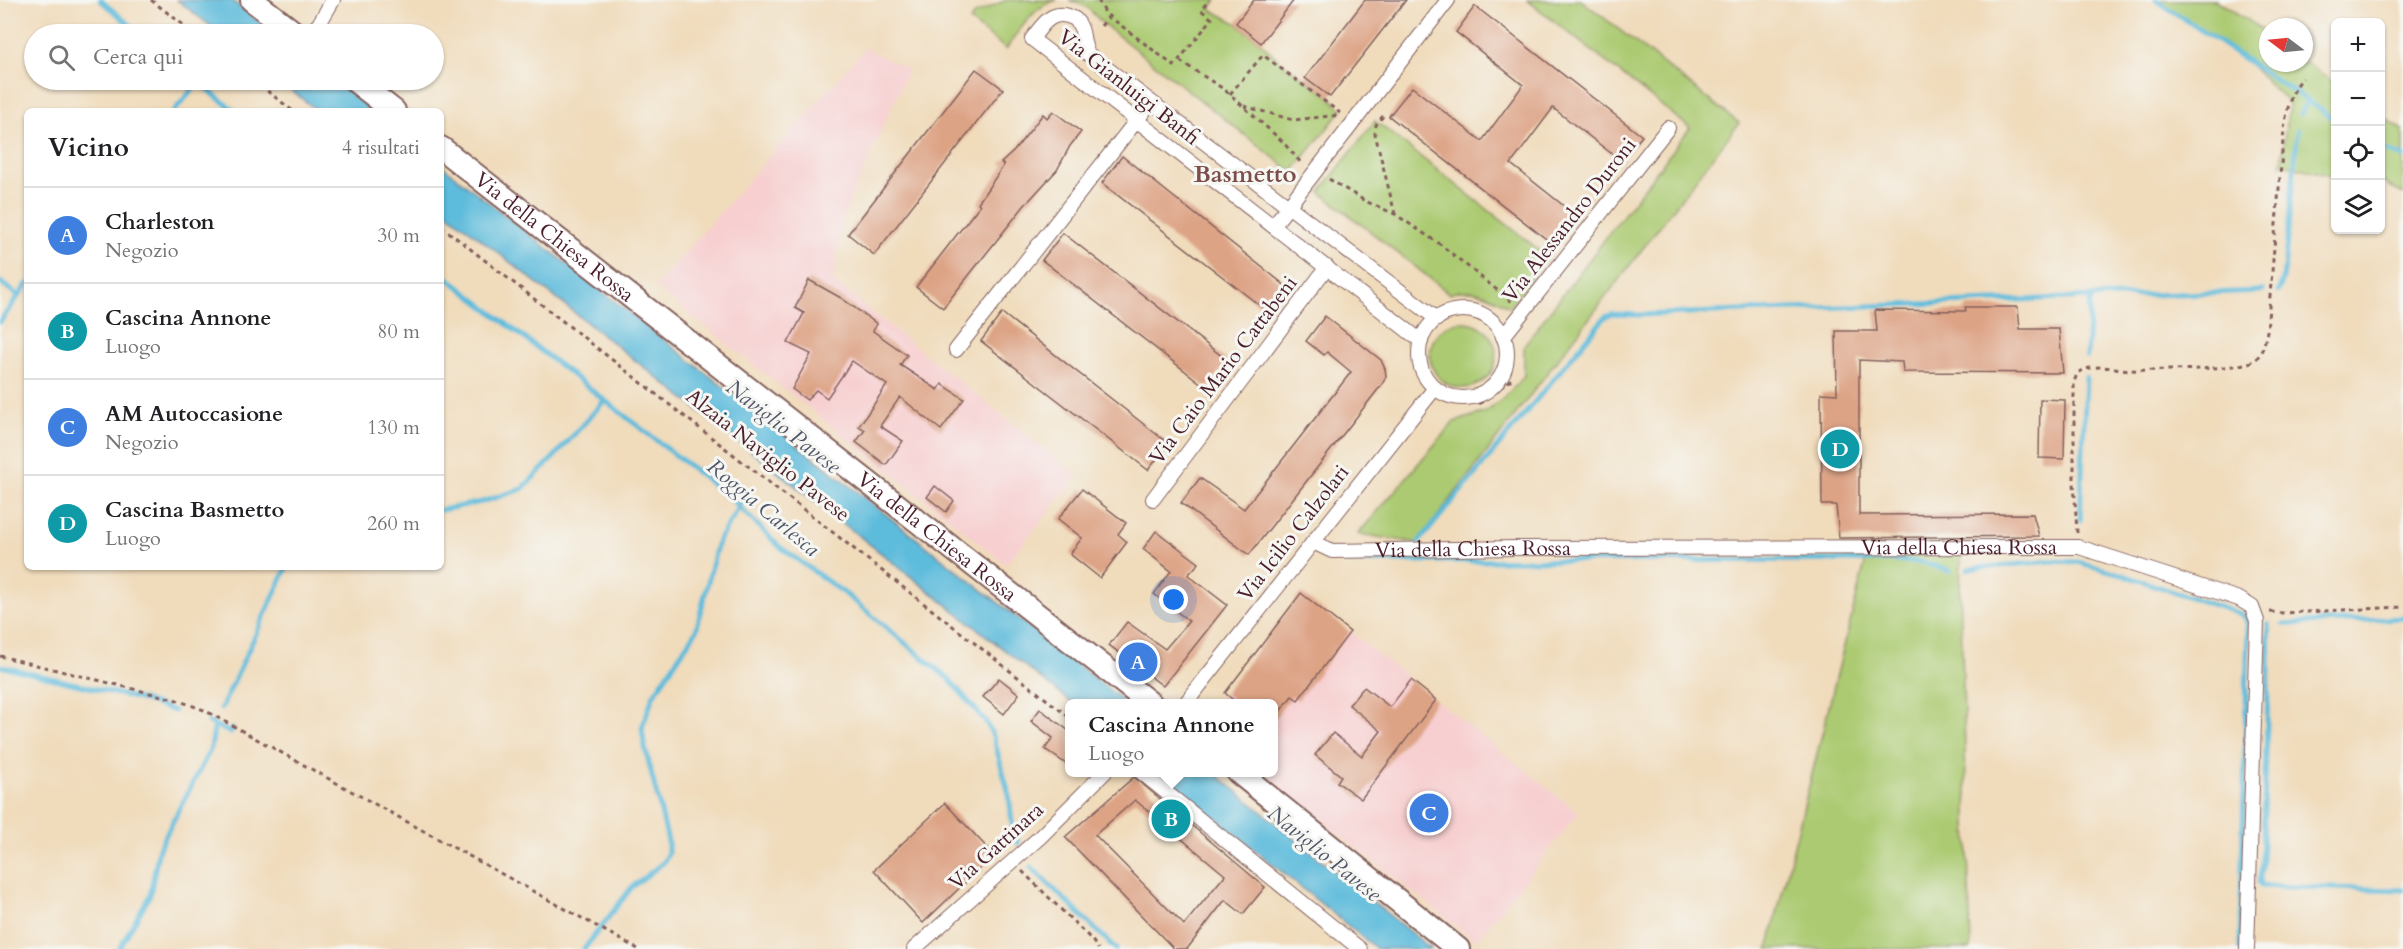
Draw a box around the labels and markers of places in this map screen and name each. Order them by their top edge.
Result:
pin: D [1820,426,1860,472]
pin: A [1118,640,1158,684]
pin: C [1410,790,1448,836]
pin: B [1152,796,1190,842]

